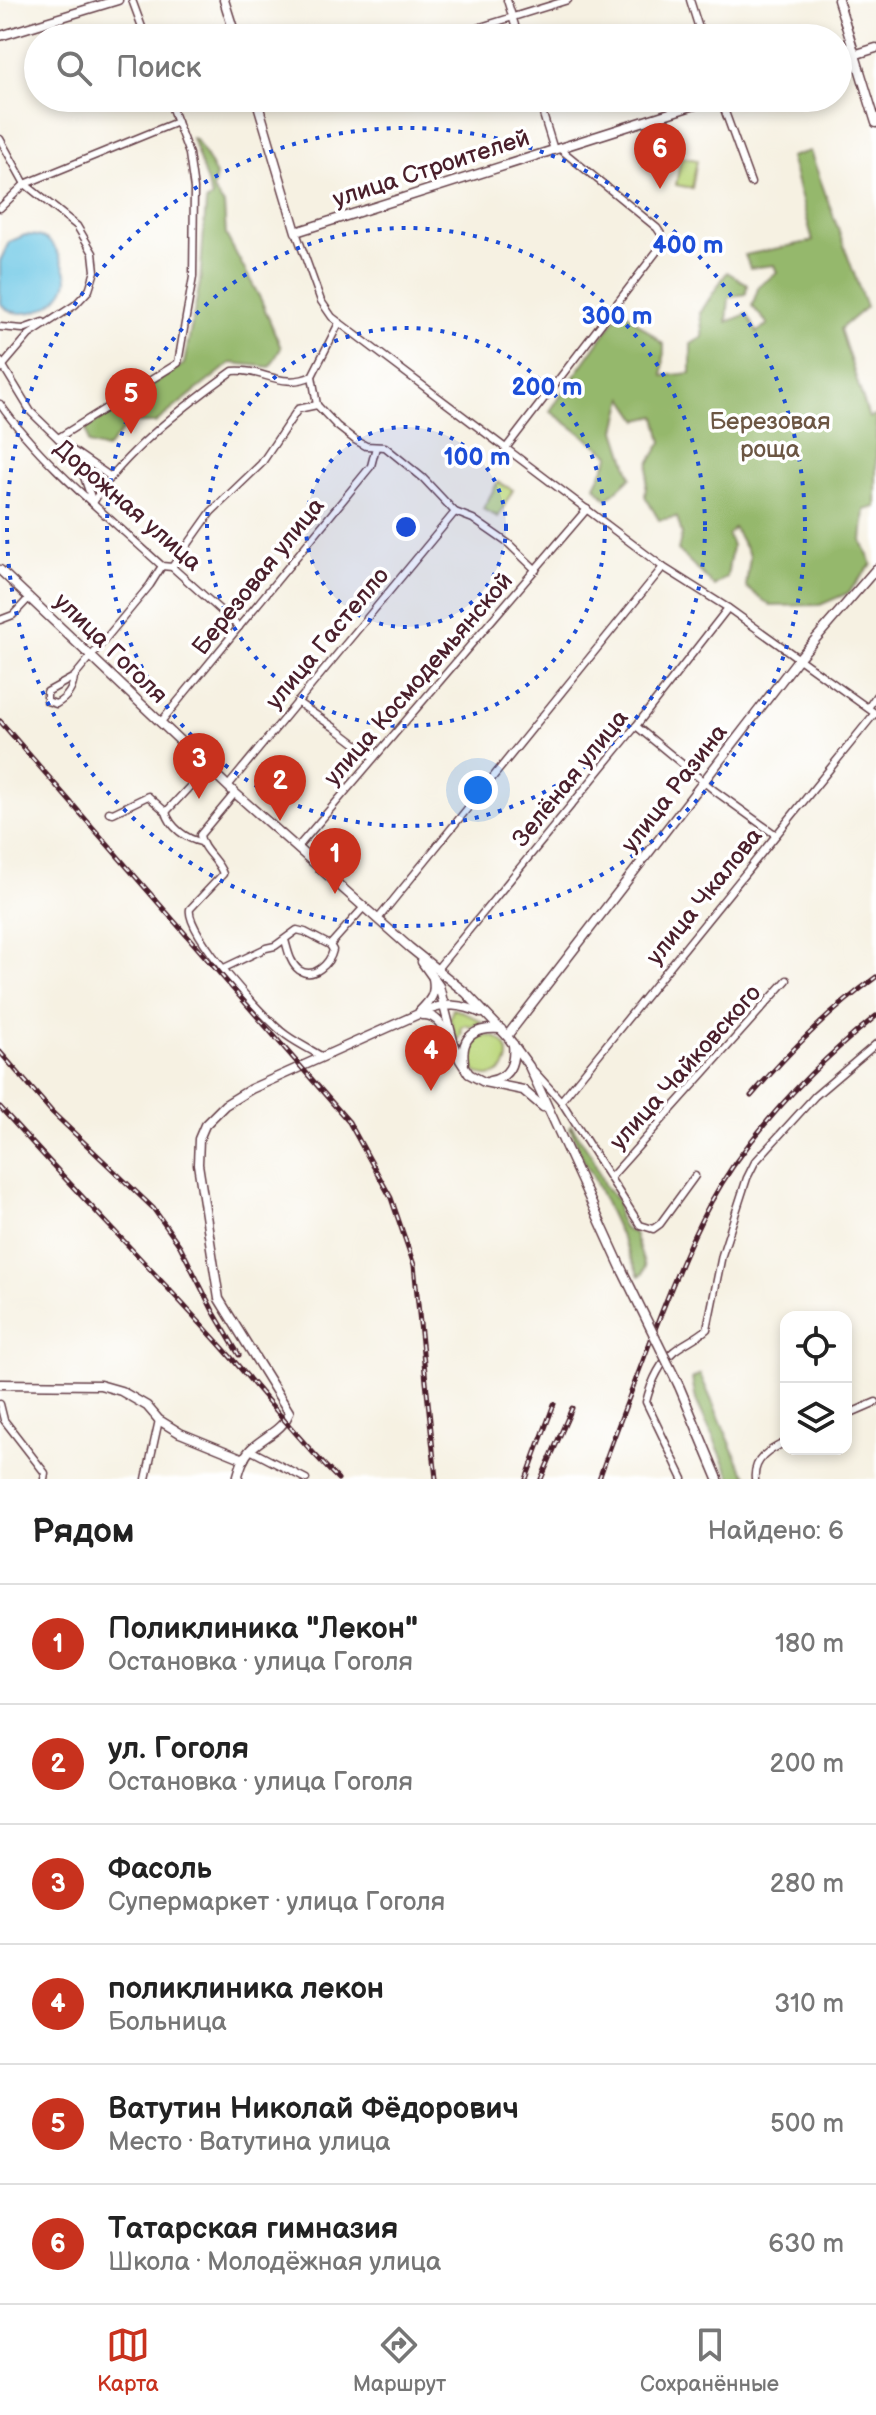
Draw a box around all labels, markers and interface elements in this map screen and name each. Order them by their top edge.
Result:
search box [24,24,852,112]
icon: search [52,46,96,90]
text: Поиск [116,50,202,86]
street label: улица Строителей [329,123,533,214]
pin: 6 [634,123,686,189]
text: 400 m [653,231,724,260]
text: 300 m [582,302,652,331]
pin: 5 [105,368,157,434]
text: 200 m [512,373,582,402]
park label: Березовая роща [709,407,831,464]
street label: Дорожная улица [48,433,207,577]
text: 100 m [444,443,510,472]
street label: Березовая улица [186,492,331,661]
centre of rings [392,513,420,541]
street label: улица Гастелло [260,561,395,715]
street label: улица Космодемьянской [318,567,519,792]
street label: улица Гоголя [48,587,173,710]
street label: Зелёная улица [506,704,635,853]
street label: улица Разина [615,718,734,858]
pin: 3 [173,733,225,799]
pin: 2 [254,755,306,821]
your location [458,770,498,810]
street label: улица Чкалова [640,822,769,971]
pin: 1 [309,828,361,894]
street label: улица Чайковского [604,979,767,1156]
pin: 4 [405,1025,457,1091]
map controls [780,1311,852,1455]
button: locate [780,1311,852,1383]
button: layers [780,1383,852,1455]
text: Рядом [32,1511,134,1552]
text: Найдено: 6 [708,1516,844,1547]
text: Поликлиника "Лекон" [108,1611,418,1647]
text: 1 [53,1629,63,1660]
text: 180 m [775,1629,844,1660]
text: Остановка · улица Гоголя [108,1647,413,1678]
text: ул. Гоголя [108,1731,249,1767]
text: 2 [50,1749,66,1780]
text: 200 m [770,1749,844,1780]
text: Остановка · улица Гоголя [108,1767,413,1798]
text: Фасоль [108,1851,212,1887]
text: 3 [50,1869,66,1900]
text: 280 m [770,1869,844,1900]
text: Супермаркет · улица Гоголя [108,1887,445,1918]
text: поликлиника лекон [108,1971,384,2007]
text: 4 [50,1989,66,2020]
text: 310 m [774,1989,844,2020]
text: Больница [108,2007,227,2038]
text: Ватутин Николай Фёдорович [108,2091,519,2127]
text: 5 [50,2109,66,2140]
text: 500 m [770,2109,844,2140]
text: Место · Ватутина улица [108,2127,391,2158]
text: Татарская гимназия [108,2211,398,2247]
text: 6 [50,2229,66,2260]
text: 630 m [768,2229,844,2260]
text: Школа · Молодёжная улица [108,2247,441,2278]
tab: Карта [97,2323,159,2398]
tab: Маршрут [353,2323,446,2398]
tab: Сохранённые [640,2323,779,2398]

